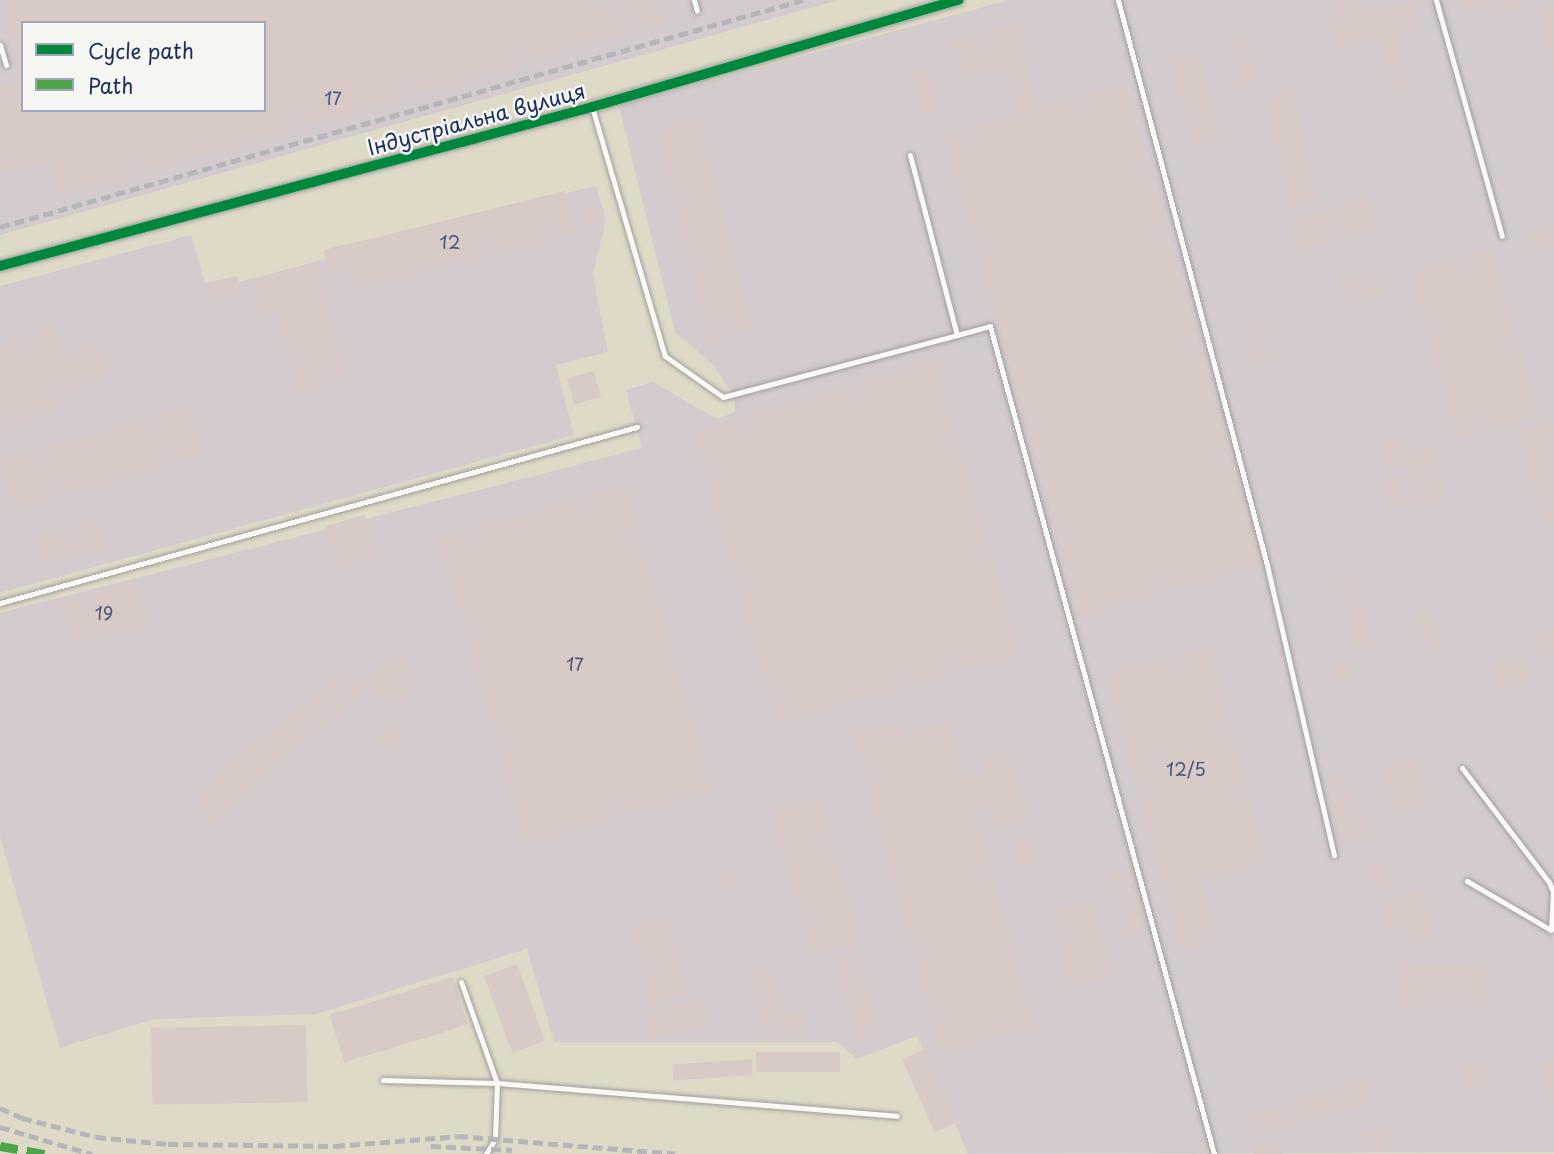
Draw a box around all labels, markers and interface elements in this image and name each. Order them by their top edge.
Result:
legend [21,21,266,112]
text: Cycle path [88,34,194,66]
text: Path [88,69,133,101]
street label: Індустріальна вулиця [364,77,588,159]
house number: 17 [324,87,342,109]
house number: 12 [440,231,460,253]
house number: 19 [95,602,113,624]
house number: 17 [566,653,584,675]
house number: 12/5 [1166,758,1206,780]

